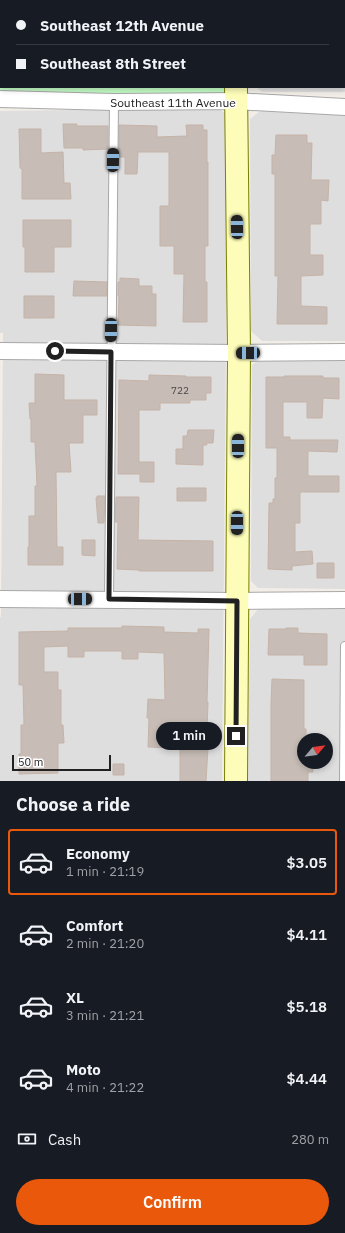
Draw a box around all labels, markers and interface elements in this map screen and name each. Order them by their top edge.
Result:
text: Southeast 12th Avenue [40,16,204,35]
text: Southeast 8th Street [40,54,186,73]
street label: Southeast 11th Avenue [110,95,236,110]
car [107,148,119,172]
car [231,215,243,239]
car [105,318,117,342]
route start [46,342,64,360]
car [236,347,260,359]
house number: 722 [171,384,189,397]
car [232,434,244,458]
car [231,511,243,535]
car [68,593,92,605]
callout: 1 min [156,722,222,750]
text: 1 min [172,727,206,744]
route end [227,727,245,745]
north arrow [297,733,333,769]
map controls [297,733,333,769]
scale bar [12,753,111,772]
text: 50 m [18,755,43,769]
text: Choose a ride [16,793,130,816]
icon: car [18,844,54,880]
text: Economy [66,844,130,863]
text: $3.05 [287,853,327,872]
text: 1 min · 21:19 [66,863,144,880]
icon: car [18,916,54,952]
text: Comfort [66,916,123,935]
text: $4.11 [287,925,327,944]
text: 2 min · 21:20 [66,935,144,952]
icon: car [18,988,54,1024]
text: XL [66,988,84,1007]
text: $5.18 [287,997,327,1016]
text: 3 min · 21:21 [66,1007,144,1024]
icon: car [18,1060,54,1096]
text: Moto [66,1060,101,1079]
text: $4.44 [287,1069,327,1088]
text: 4 min · 21:22 [66,1079,144,1096]
icon: cash [16,1128,38,1150]
text: Cash [48,1130,81,1149]
text: 280 m [291,1131,329,1148]
button: Confirm [16,1179,329,1225]

